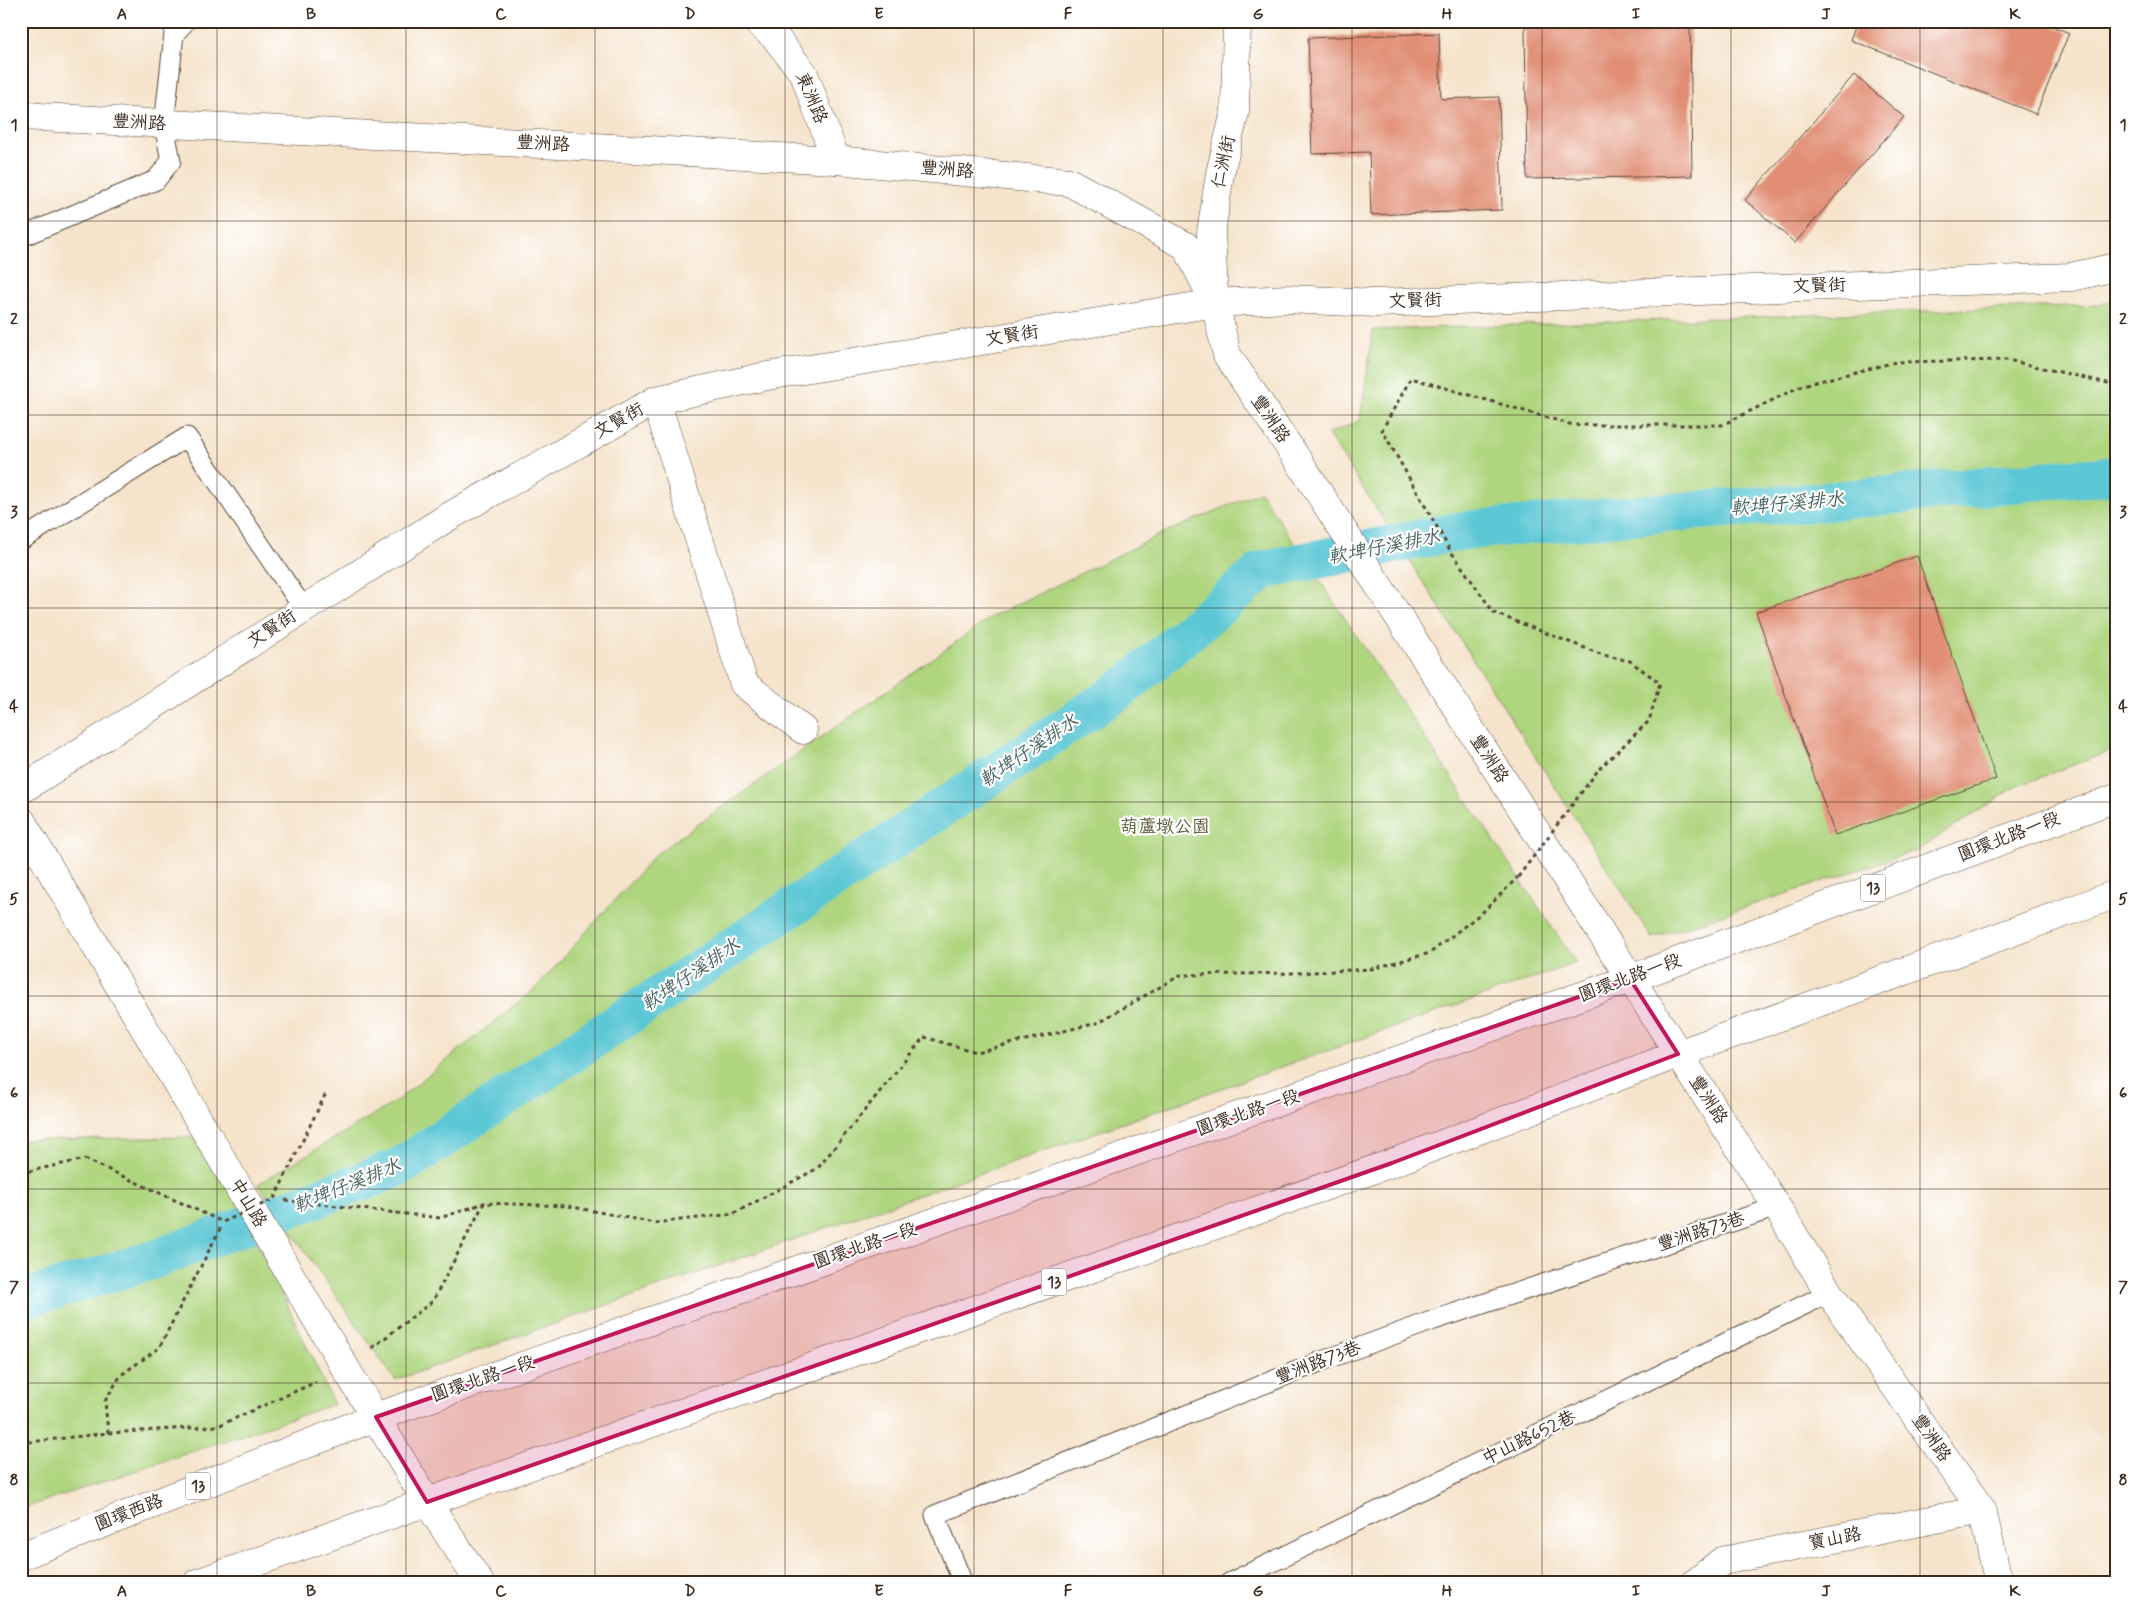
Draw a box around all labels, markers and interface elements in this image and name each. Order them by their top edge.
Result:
text: A [117,4,127,25]
text: B [306,4,316,25]
text: C [495,4,507,25]
text: D [684,4,696,25]
text: E [874,4,884,25]
text: F [1064,4,1073,25]
text: G [1253,4,1264,25]
text: H [1442,4,1453,25]
text: I [1632,4,1641,25]
text: J [1821,4,1831,25]
text: K [2009,4,2021,25]
street label: 東洲路 [789,68,833,128]
street label: 豐洲路 [111,110,167,136]
text: 1 [10,115,18,136]
text: 1 [2119,115,2127,136]
street label: 豐洲路 [515,131,571,157]
street label: 仁洲街 [1207,133,1241,191]
street label: 豐洲路 [919,156,975,184]
street label: 文賢街 [1792,273,1846,299]
street label: 文賢街 [1388,288,1442,314]
text: 2 [10,309,18,330]
text: 2 [2119,309,2127,330]
street label: 文賢街 [983,320,1041,352]
street label: 豐洲路 [1245,390,1295,448]
street label: 文賢街 [590,397,648,445]
water label: 軟埤仔溪排水 [1729,486,1846,521]
text: 3 [10,502,18,523]
text: 3 [2119,502,2127,523]
water label: 軟埤仔溪排水 [1326,524,1443,570]
street label: 文賢街 [243,604,301,654]
text: 4 [9,696,19,717]
text: 4 [2118,696,2128,717]
water label: 軟埤仔溪排水 [975,708,1084,793]
street label: 豐洲路 [1464,730,1514,788]
street label: 圓環北路一段 [1954,806,2064,868]
park label: 葫蘆墩公園 [1120,815,1210,839]
road number: 13 [1860,874,1886,901]
text: 5 [9,889,19,910]
text: 5 [2118,889,2128,910]
water label: 軟埤仔溪排水 [637,932,746,1017]
street label: 圓環北路一段 [1575,948,1685,1008]
street label: 豐洲路 [1683,1071,1733,1129]
text: 6 [10,1083,18,1104]
text: 6 [2119,1083,2127,1104]
street label: 圓環北路一段 [1193,1084,1303,1142]
water label: 軟埤仔溪排水 [289,1153,405,1219]
street label: 中山路 [224,1174,272,1232]
street label: 豐洲路73巷 [1654,1207,1748,1257]
street label: 圓環北路一段 [810,1217,920,1275]
road number: 13 [1042,1268,1066,1295]
text: 7 [9,1277,19,1298]
text: 7 [2118,1277,2128,1298]
street label: 豐洲路73巷 [1271,1336,1365,1390]
street label: 圓環北路一段 [428,1350,538,1408]
street label: 中山路652巷 [1478,1405,1580,1471]
street label: 豐洲路 [1906,1409,1956,1467]
text: 8 [9,1470,19,1491]
text: 8 [2118,1470,2128,1491]
road number: 13 [186,1472,210,1500]
street label: 圓環西路 [91,1489,167,1537]
street label: 寶山路 [1806,1522,1864,1556]
text: A [117,1581,127,1602]
text: B [306,1581,316,1602]
text: C [495,1581,507,1602]
text: D [684,1581,696,1602]
text: E [874,1581,884,1602]
text: F [1064,1581,1073,1602]
text: G [1253,1581,1264,1602]
text: H [1442,1581,1453,1602]
text: I [1632,1581,1641,1602]
text: J [1821,1581,1831,1602]
text: K [2009,1581,2021,1602]

